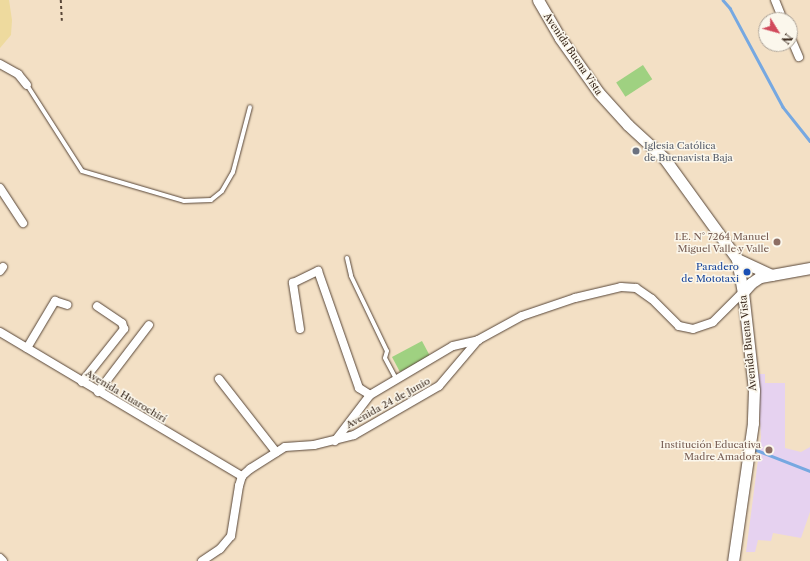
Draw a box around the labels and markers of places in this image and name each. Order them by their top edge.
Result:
place label: Iglesia Católica de Buenavista Baja [644,139,733,162]
marker: Iglesia Católica de Buenavista Baja [631,146,641,156]
place label: I.E. N° 7264 Manuel Miguel Valle y Valle [675,230,769,254]
marker: I.E. N° 7264 Manuel Miguel Valle y Valle [772,237,782,247]
place label: Paradero de Mototaxi [681,260,739,284]
marker: Paradero de Mototaxi [742,267,752,277]
place label: Institución Educativa Madre Amadora [661,438,761,462]
marker: Institución Educativa Madre Amadora [764,445,774,455]

